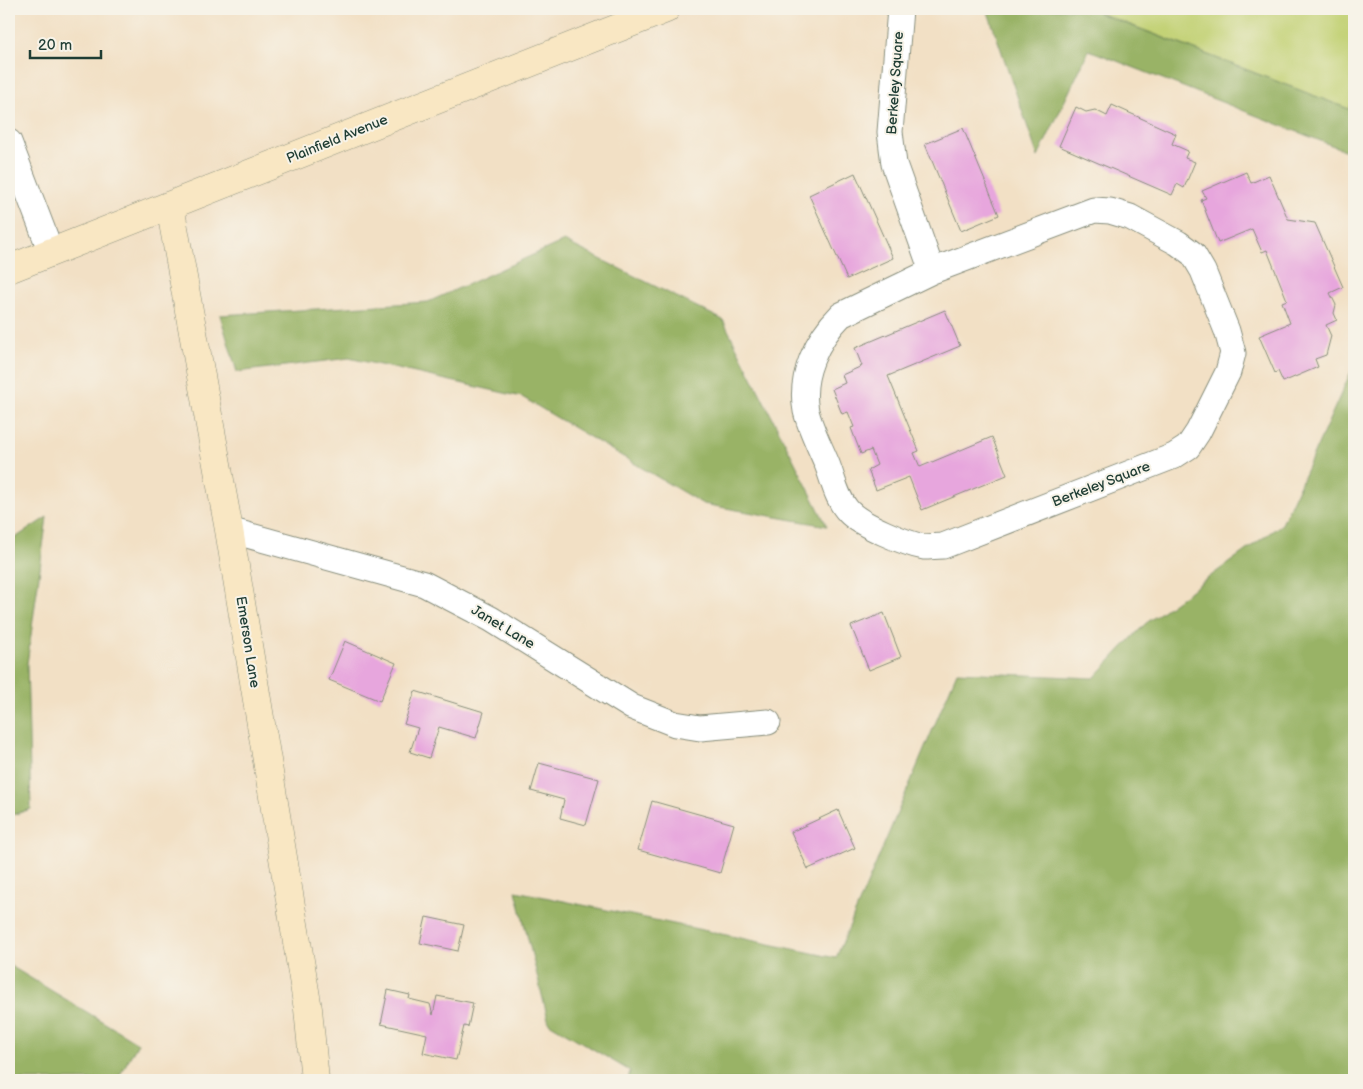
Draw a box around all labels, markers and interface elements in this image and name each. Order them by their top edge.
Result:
scale bar [30,28,101,60]
street label: Berkeley Square [883,31,907,135]
text: 20 m [38,36,72,55]
street label: Plainfield Avenue [284,111,390,167]
street label: Berkeley Square [1050,458,1152,510]
street label: Emerson Lane [232,595,264,689]
street label: Janet Lane [468,601,538,653]

